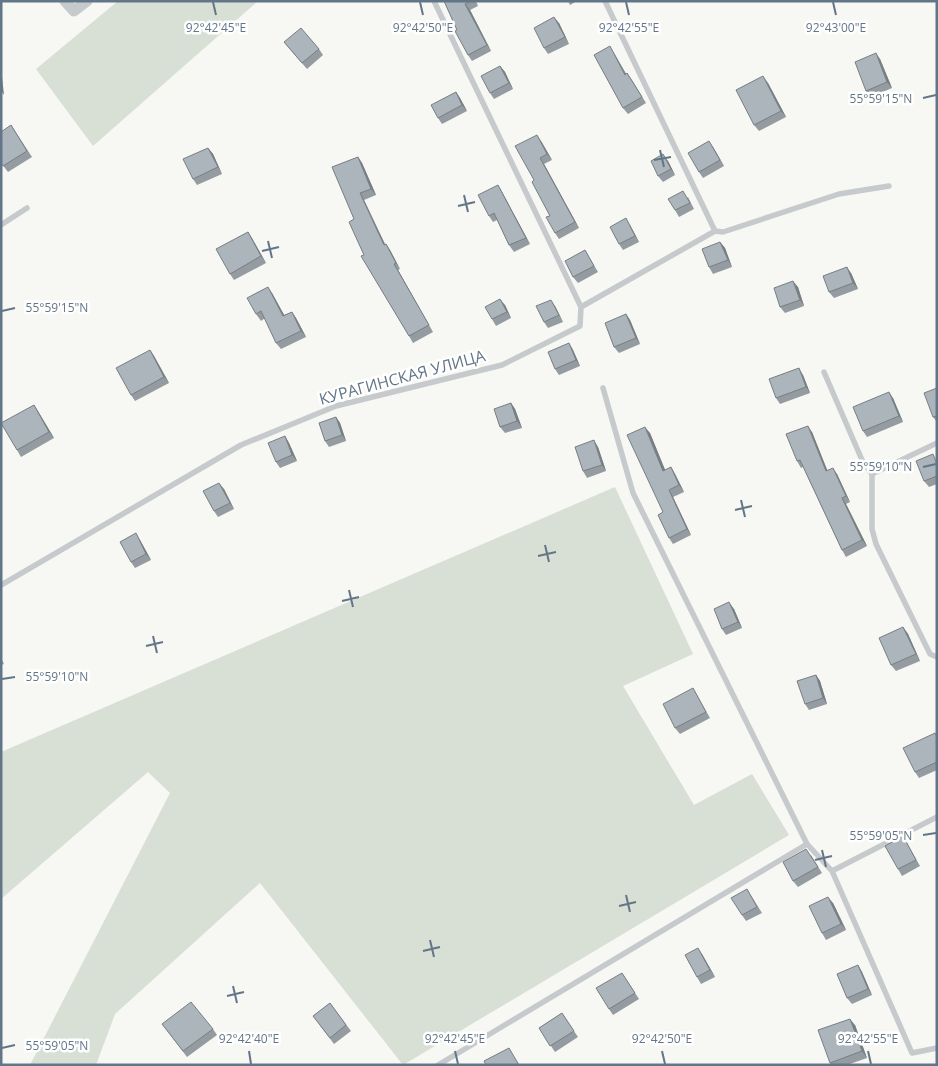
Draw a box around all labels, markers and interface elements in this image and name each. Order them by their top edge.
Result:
text: 92°42'45"E [186,19,246,36]
text: 92°42'50"E [393,19,453,36]
text: 92°42'55"E [599,19,659,36]
text: 92°43'00"E [806,19,866,36]
text: 55°59'15"N [850,90,912,107]
text: 55°59'15"N [26,299,88,316]
street label: КУРАГИНСКАЯ УЛИЦА [317,344,488,410]
text: 55°59'10"N [850,458,912,475]
text: 55°59'10"N [26,668,88,685]
text: 55°59'05"N [850,827,912,844]
text: 92°42'40"E [219,1030,279,1047]
text: 92°42'45"E [425,1030,485,1047]
text: 92°42'50"E [632,1030,692,1047]
text: 92°42'55"E [838,1030,898,1047]
text: 55°59'05"N [26,1037,88,1054]

